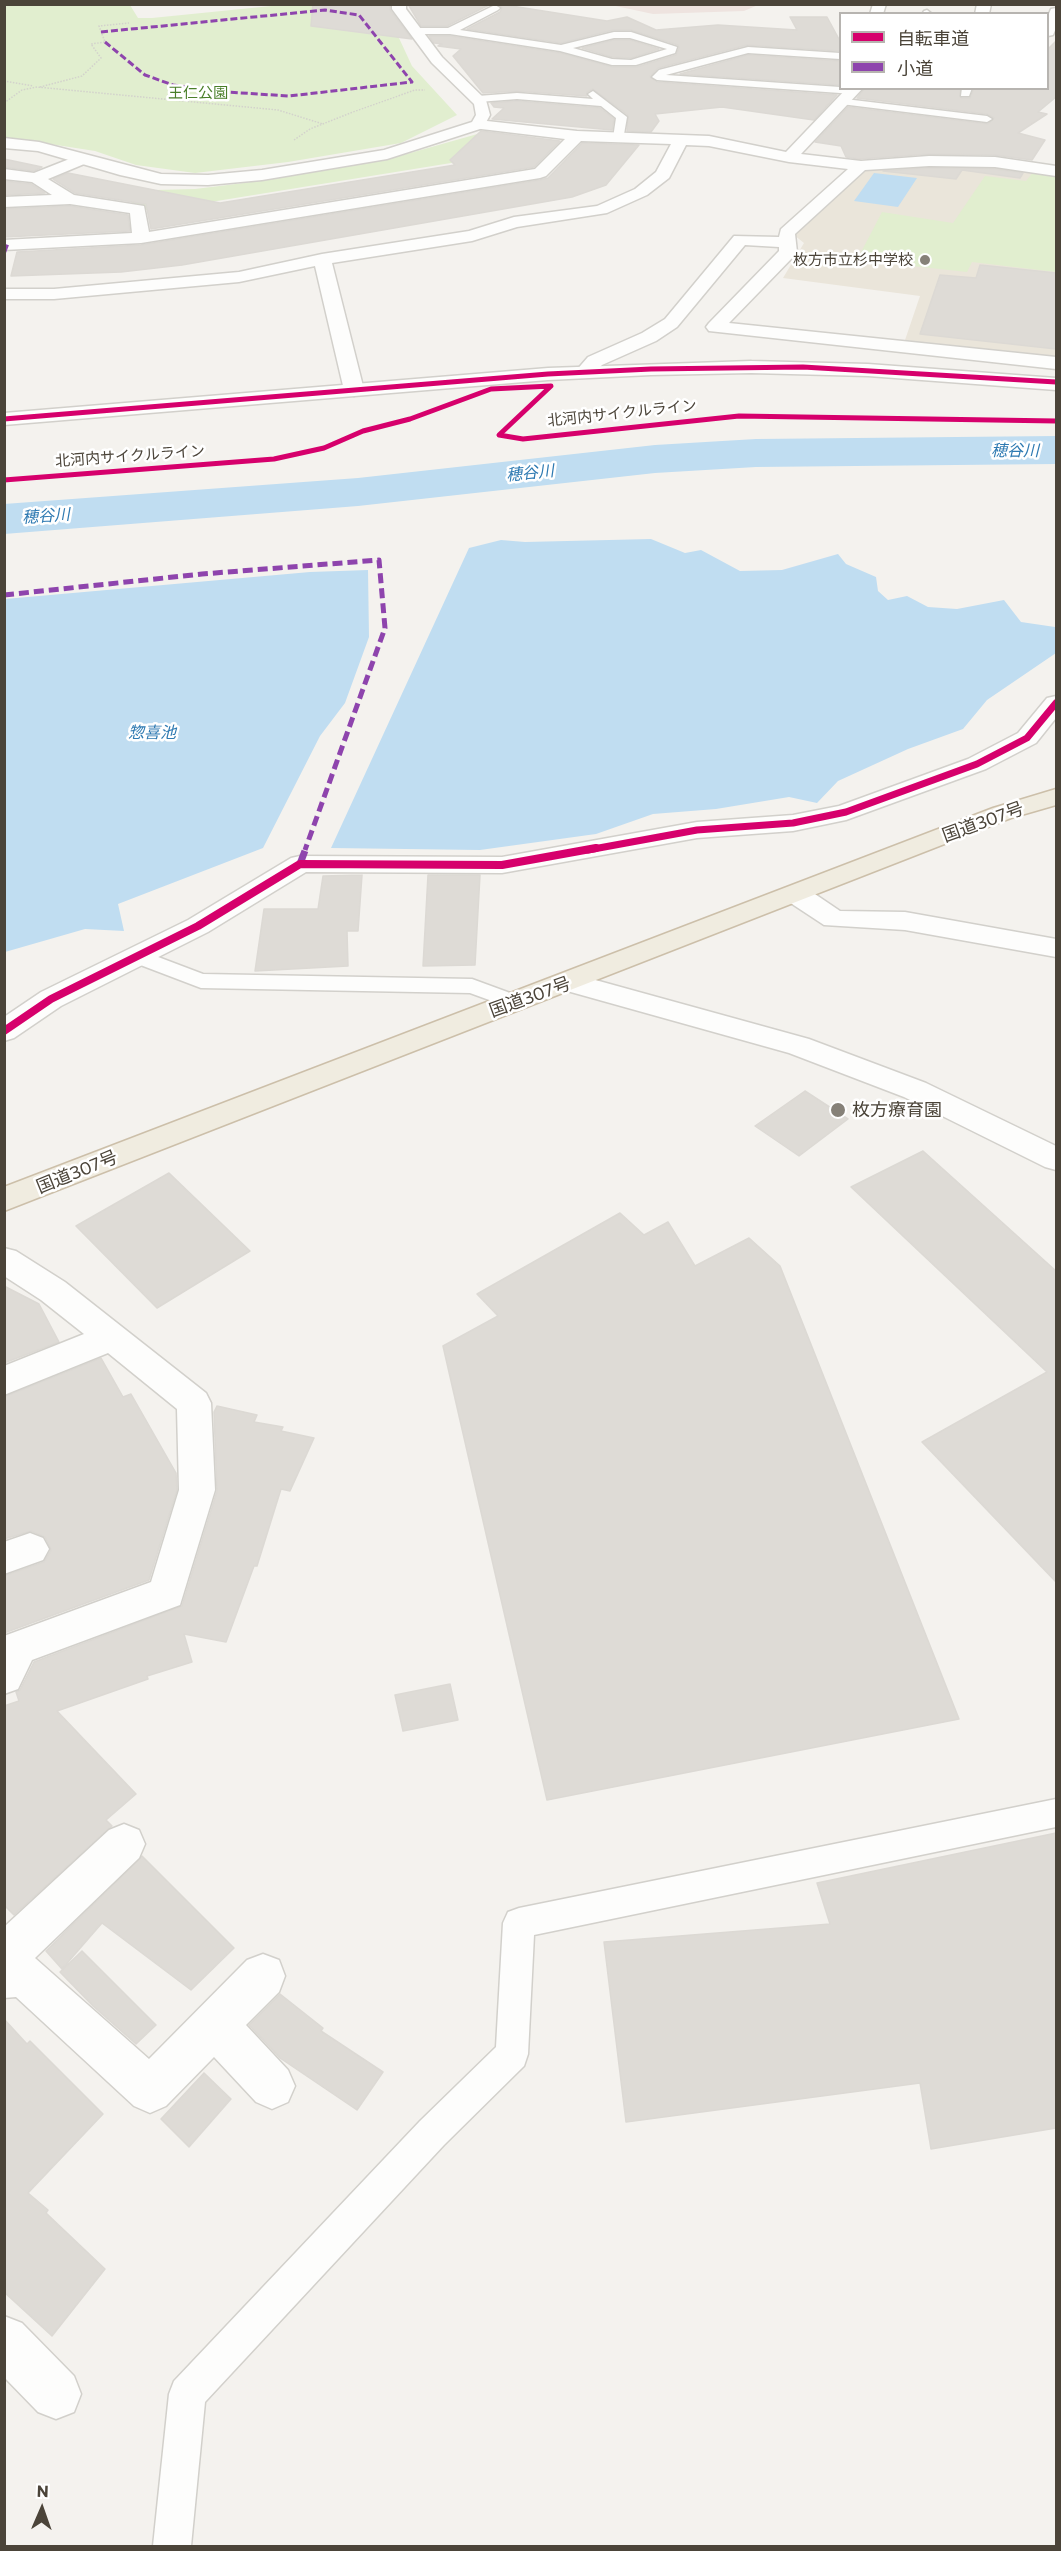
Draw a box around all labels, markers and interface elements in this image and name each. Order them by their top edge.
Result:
legend [839,12,1049,90]
text: 自転車道 [897,27,969,49]
text: 小道 [897,57,933,79]
park label: 王仁公園 [168,84,228,102]
place label: 枚方市立杉中学校 [793,251,913,269]
marker: 枚方市立杉中学校 [918,253,932,267]
street label: 北河内サイクルライン [546,396,698,430]
water label: 穂谷川 [991,441,1039,461]
street label: 北河内サイクルライン [55,442,205,470]
water label: 穂谷川 [505,461,555,485]
water label: 穂谷川 [21,505,71,527]
water label: 惣喜池 [128,723,176,743]
street label: 国道307号 [939,797,1027,847]
street label: 国道307号 [486,972,574,1022]
place label: 枚方療育園 [852,1099,942,1121]
marker: 枚方療育園 [829,1101,847,1119]
street label: 国道307号 [33,1146,121,1198]
north arrow [12,2479,72,2539]
text: N [36,2481,49,2500]

